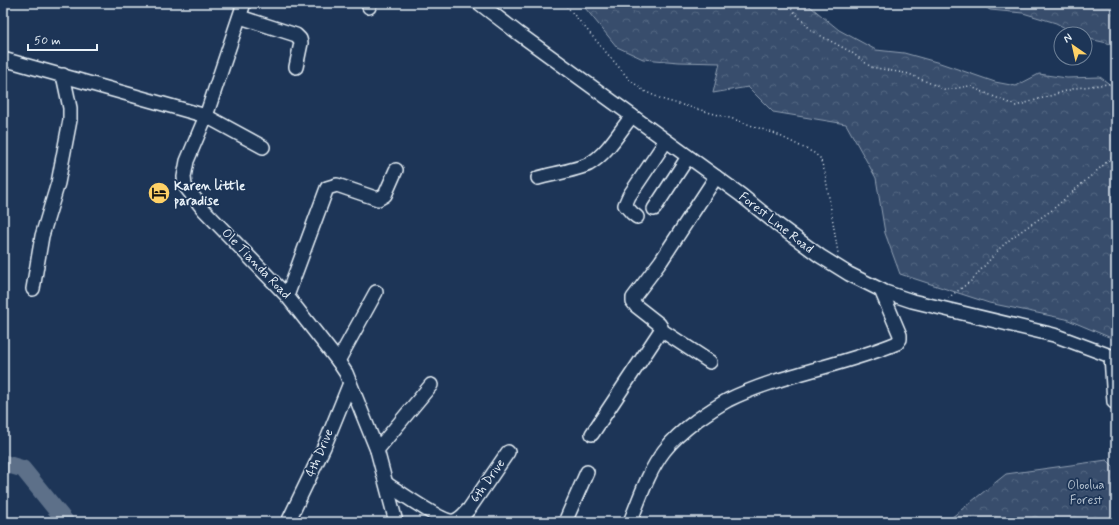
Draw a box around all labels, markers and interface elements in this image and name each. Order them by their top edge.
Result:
scale bar [28,26,97,52]
north arrow [1053,26,1093,66]
text: N [1061,31,1075,46]
text: 50 m [34,33,61,49]
place label: Karen little paradise [174,178,246,210]
hotel icon: Karen little paradise [146,180,172,206]
street label: Forest Line Road [735,188,817,258]
street label: Ole Tianda Road [218,225,294,303]
street label: 4th Drive [302,426,338,480]
street label: 6th Drive [467,456,509,506]
park label: Oloolua Forest [1067,477,1105,509]

